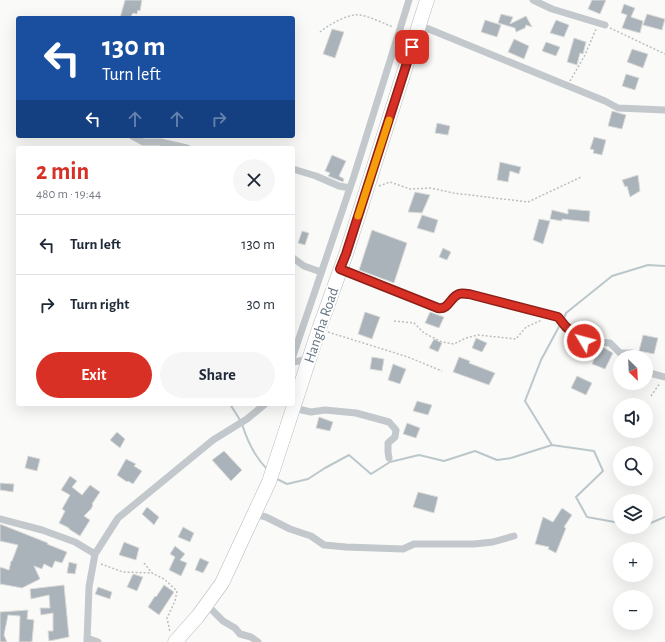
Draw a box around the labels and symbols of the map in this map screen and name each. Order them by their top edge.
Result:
pin [395,30,429,64]
street label: Hangha Road [302,285,341,365]
position arrow [563,320,605,362]
north arrow [613,350,653,390]

